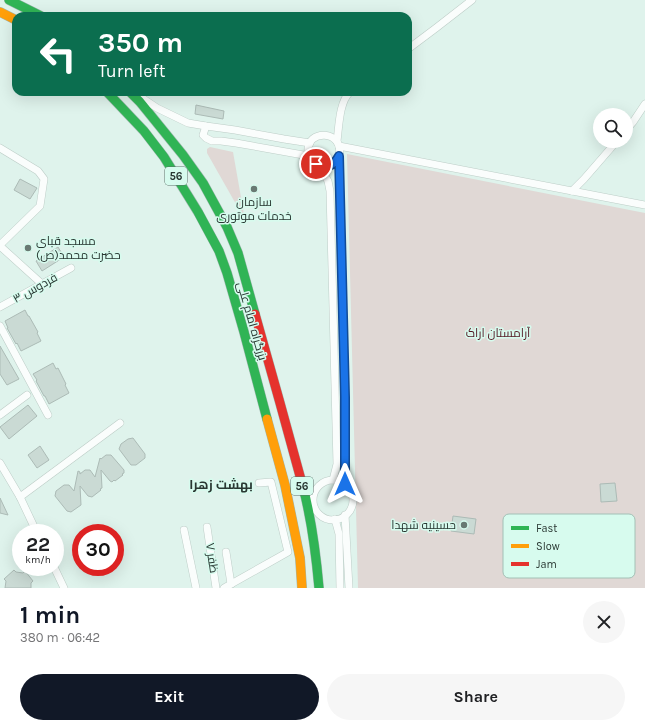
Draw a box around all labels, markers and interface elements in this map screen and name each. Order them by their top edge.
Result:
text: 350 m [98,26,183,59]
icon: left [32,28,84,80]
text: Turn left [98,60,166,82]
map controls [593,108,633,148]
button: search [593,108,633,148]
pin [299,147,333,181]
icon: arrive [305,153,327,175]
road number: 56 [165,167,187,185]
marker: سازمان خدمات موتوری [249,184,259,194]
place label: سازمان خدمات موتوری [216,195,292,223]
place label: مسجد قبای حضرت محمد‌(ص) [36,234,121,262]
marker: مسجد قبای حضرت محمد‌(ص) [23,243,33,253]
street label: فردوس ۳ [10,270,60,306]
street label: بزرگراه امام علی [233,280,270,362]
park label: آرامستان اراک [466,326,531,340]
position arrow [324,463,366,505]
district label: بهشت زهرا [189,477,253,493]
road number: 56 [291,477,313,495]
legend [503,514,635,578]
place label: حسینیه شهدا [391,518,456,532]
marker: حسینیه شهدا [459,520,469,530]
text: Fast [536,522,557,535]
speed limit sign: 30 [72,524,124,576]
text: 22 [26,533,50,556]
text: Slow [536,540,560,553]
street label: ظفر ۷ [203,542,221,574]
text: km/h [25,554,51,566]
text: Jam [536,558,557,571]
text: 1 min [20,601,80,629]
button: close [583,601,625,643]
text: 380 m · 06:42 [20,630,100,645]
button: Exit [20,674,319,720]
button: Share [327,674,625,720]

